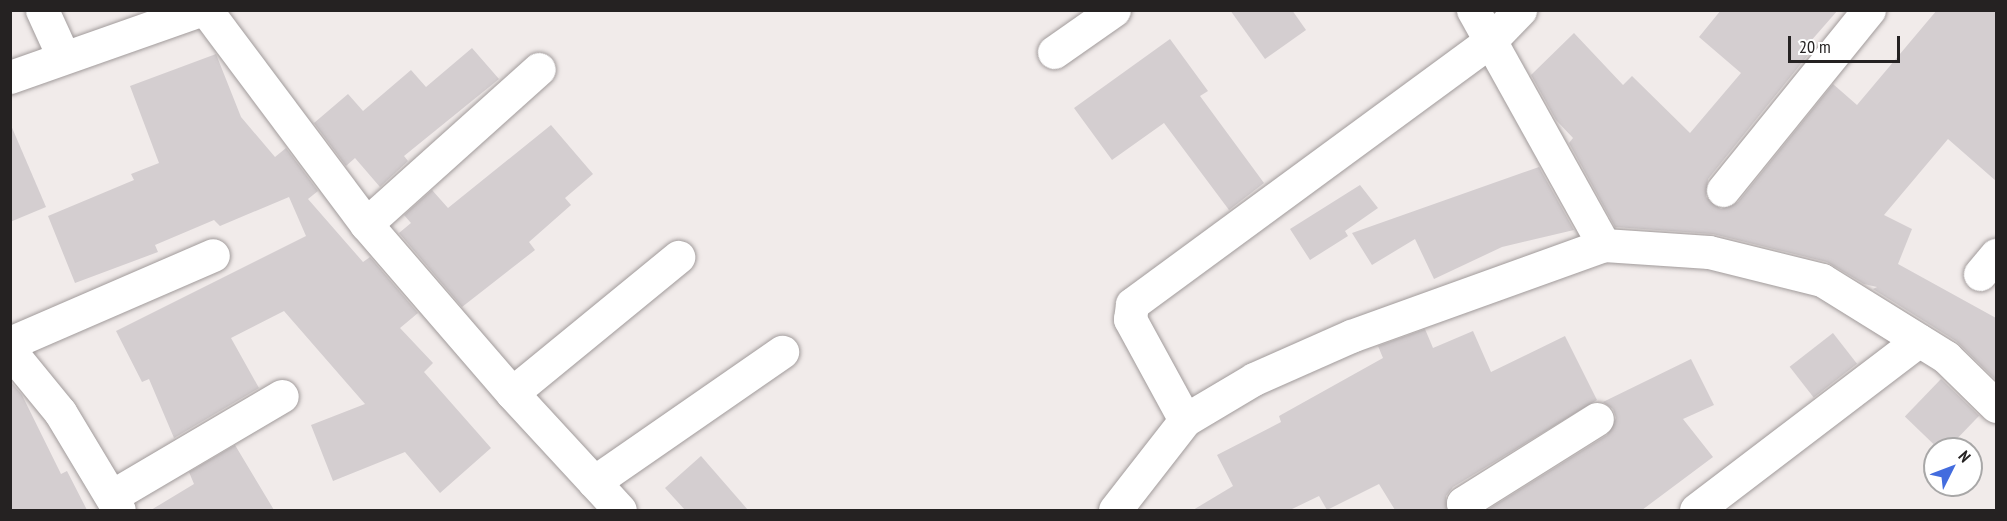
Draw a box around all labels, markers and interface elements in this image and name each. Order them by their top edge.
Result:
scale bar [1791,24,1904,62]
text: 20 m [1799,35,1831,58]
north arrow [1923,437,1983,497]
text: N [1955,446,1975,466]

